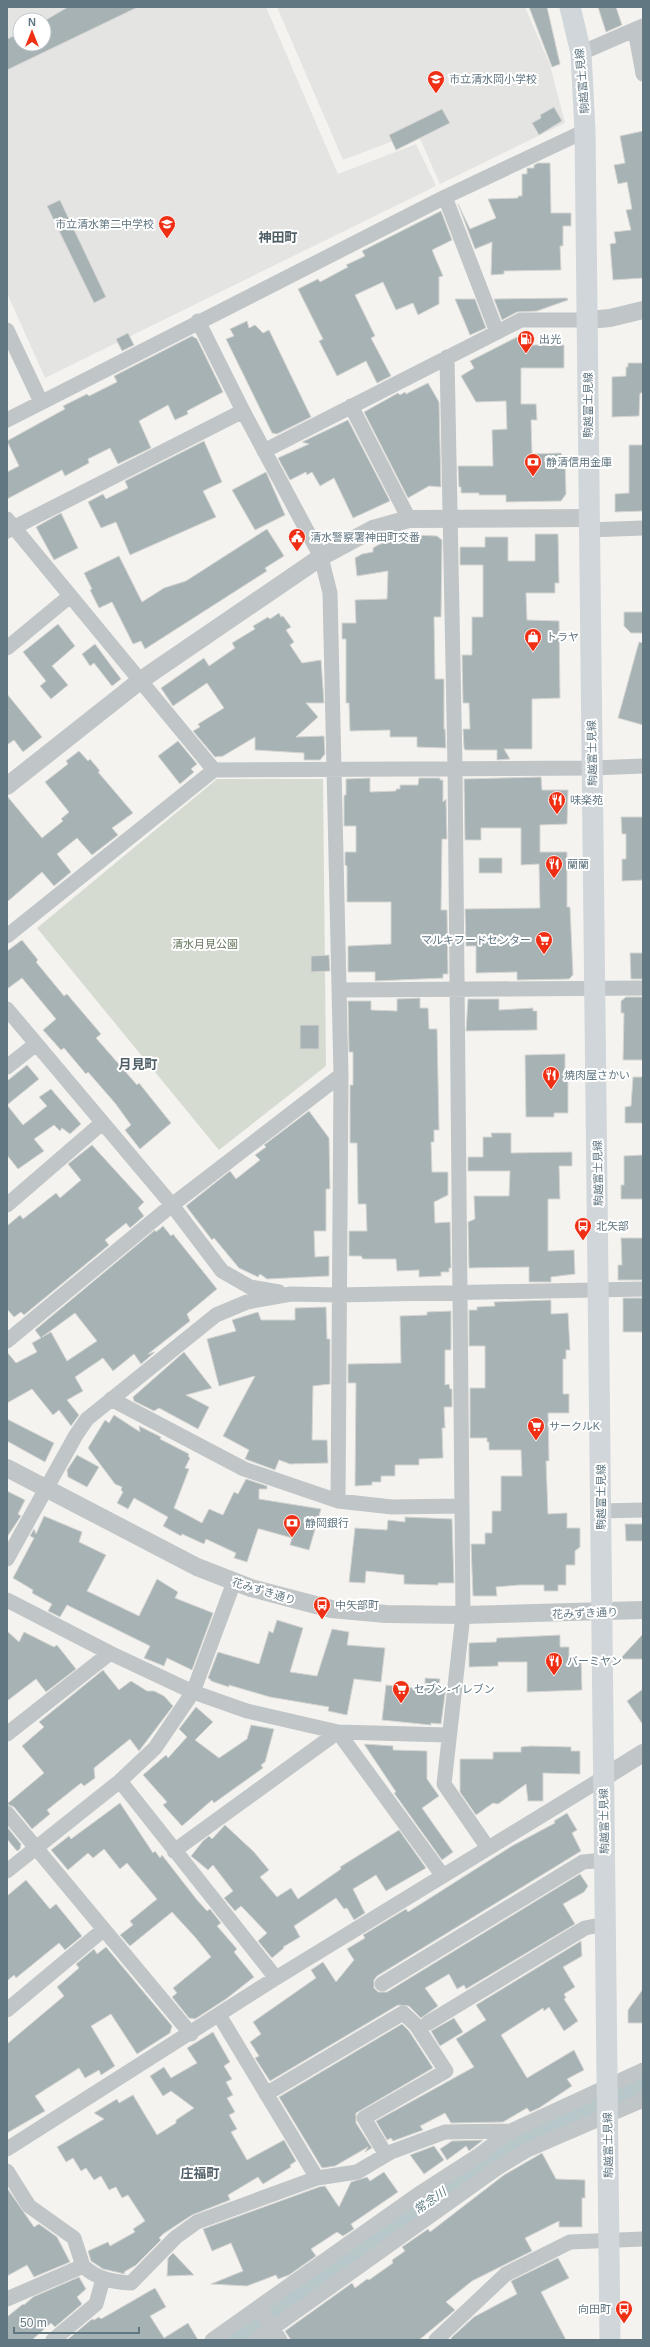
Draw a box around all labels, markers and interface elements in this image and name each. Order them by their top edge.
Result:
north arrow [12,12,52,52]
text: N [28,16,36,28]
street label: 駒越富士見線 [573,48,591,114]
school or university icon: 市立清水岡小学校 [426,69,446,94]
place label: 市立清水岡小学校 [449,73,537,85]
school or university icon: 市立清水第二中学校 [157,214,177,239]
place label: 市立清水第二中学校 [55,218,154,230]
district label: 神田町 [258,230,298,245]
fuel station icon: 出光 [516,329,536,354]
place label: 出光 [539,333,561,345]
street label: 駒越富士見線 [582,372,594,438]
bank icon: 静清信用金庫 [523,452,543,477]
place label: 静清信用金庫 [546,456,612,468]
public building icon: 清水警察署神田町交番 [287,527,307,552]
place label: 清水警察署神田町交番 [310,531,420,543]
shop icon: トラヤ [523,627,543,652]
place label: トラヤ [546,631,579,643]
street label: 駒越富士見線 [585,720,599,786]
restaurant icon: 味楽苑 [547,790,567,815]
place label: 味楽苑 [570,794,603,806]
restaurant icon: 蘭蘭 [544,854,564,879]
place label: 蘭蘭 [567,858,589,870]
supermarket icon: マルキフードセンター [534,930,554,955]
place label: マルキフードセンター [421,934,531,946]
park label: 清水月見公園 [172,938,238,950]
district label: 月見町 [118,1057,158,1072]
restaurant icon: 焼肉屋さかい [541,1065,561,1090]
place label: 焼肉屋さかい [564,1069,630,1081]
street label: 駒越富士見線 [591,1140,605,1206]
bus stop icon: 北矢部 [573,1216,593,1241]
place label: 北矢部 [596,1220,629,1232]
supermarket icon: サークルK [526,1416,546,1441]
place label: サークルK [549,1420,601,1432]
street label: 駒越富士見線 [595,1464,607,1530]
bank icon: 静岡銀行 [282,1513,302,1538]
place label: 静岡銀行 [305,1517,349,1529]
street label: 花みずき通り [231,1576,297,1606]
bus stop icon: 中矢部町 [312,1595,332,1620]
place label: 中矢部町 [335,1599,379,1611]
street label: 花みずき通り [552,1606,618,1620]
restaurant icon: バーミヤン [544,1651,564,1676]
place label: バーミヤン [567,1655,622,1667]
supermarket icon: セブン-イレブン [391,1679,411,1704]
place label: セブン-イレブン [414,1683,495,1695]
street label: 駒越富士見線 [597,1788,611,1854]
street label: 駒越富士見線 [601,2112,615,2178]
district label: 庄福町 [180,2166,220,2181]
water label: 常念川 [411,2184,450,2217]
bus stop icon: 向田町 [614,2299,634,2324]
place label: 向田町 [578,2303,611,2315]
scale bar [14,2309,139,2335]
text: 50 m [20,2316,47,2330]

